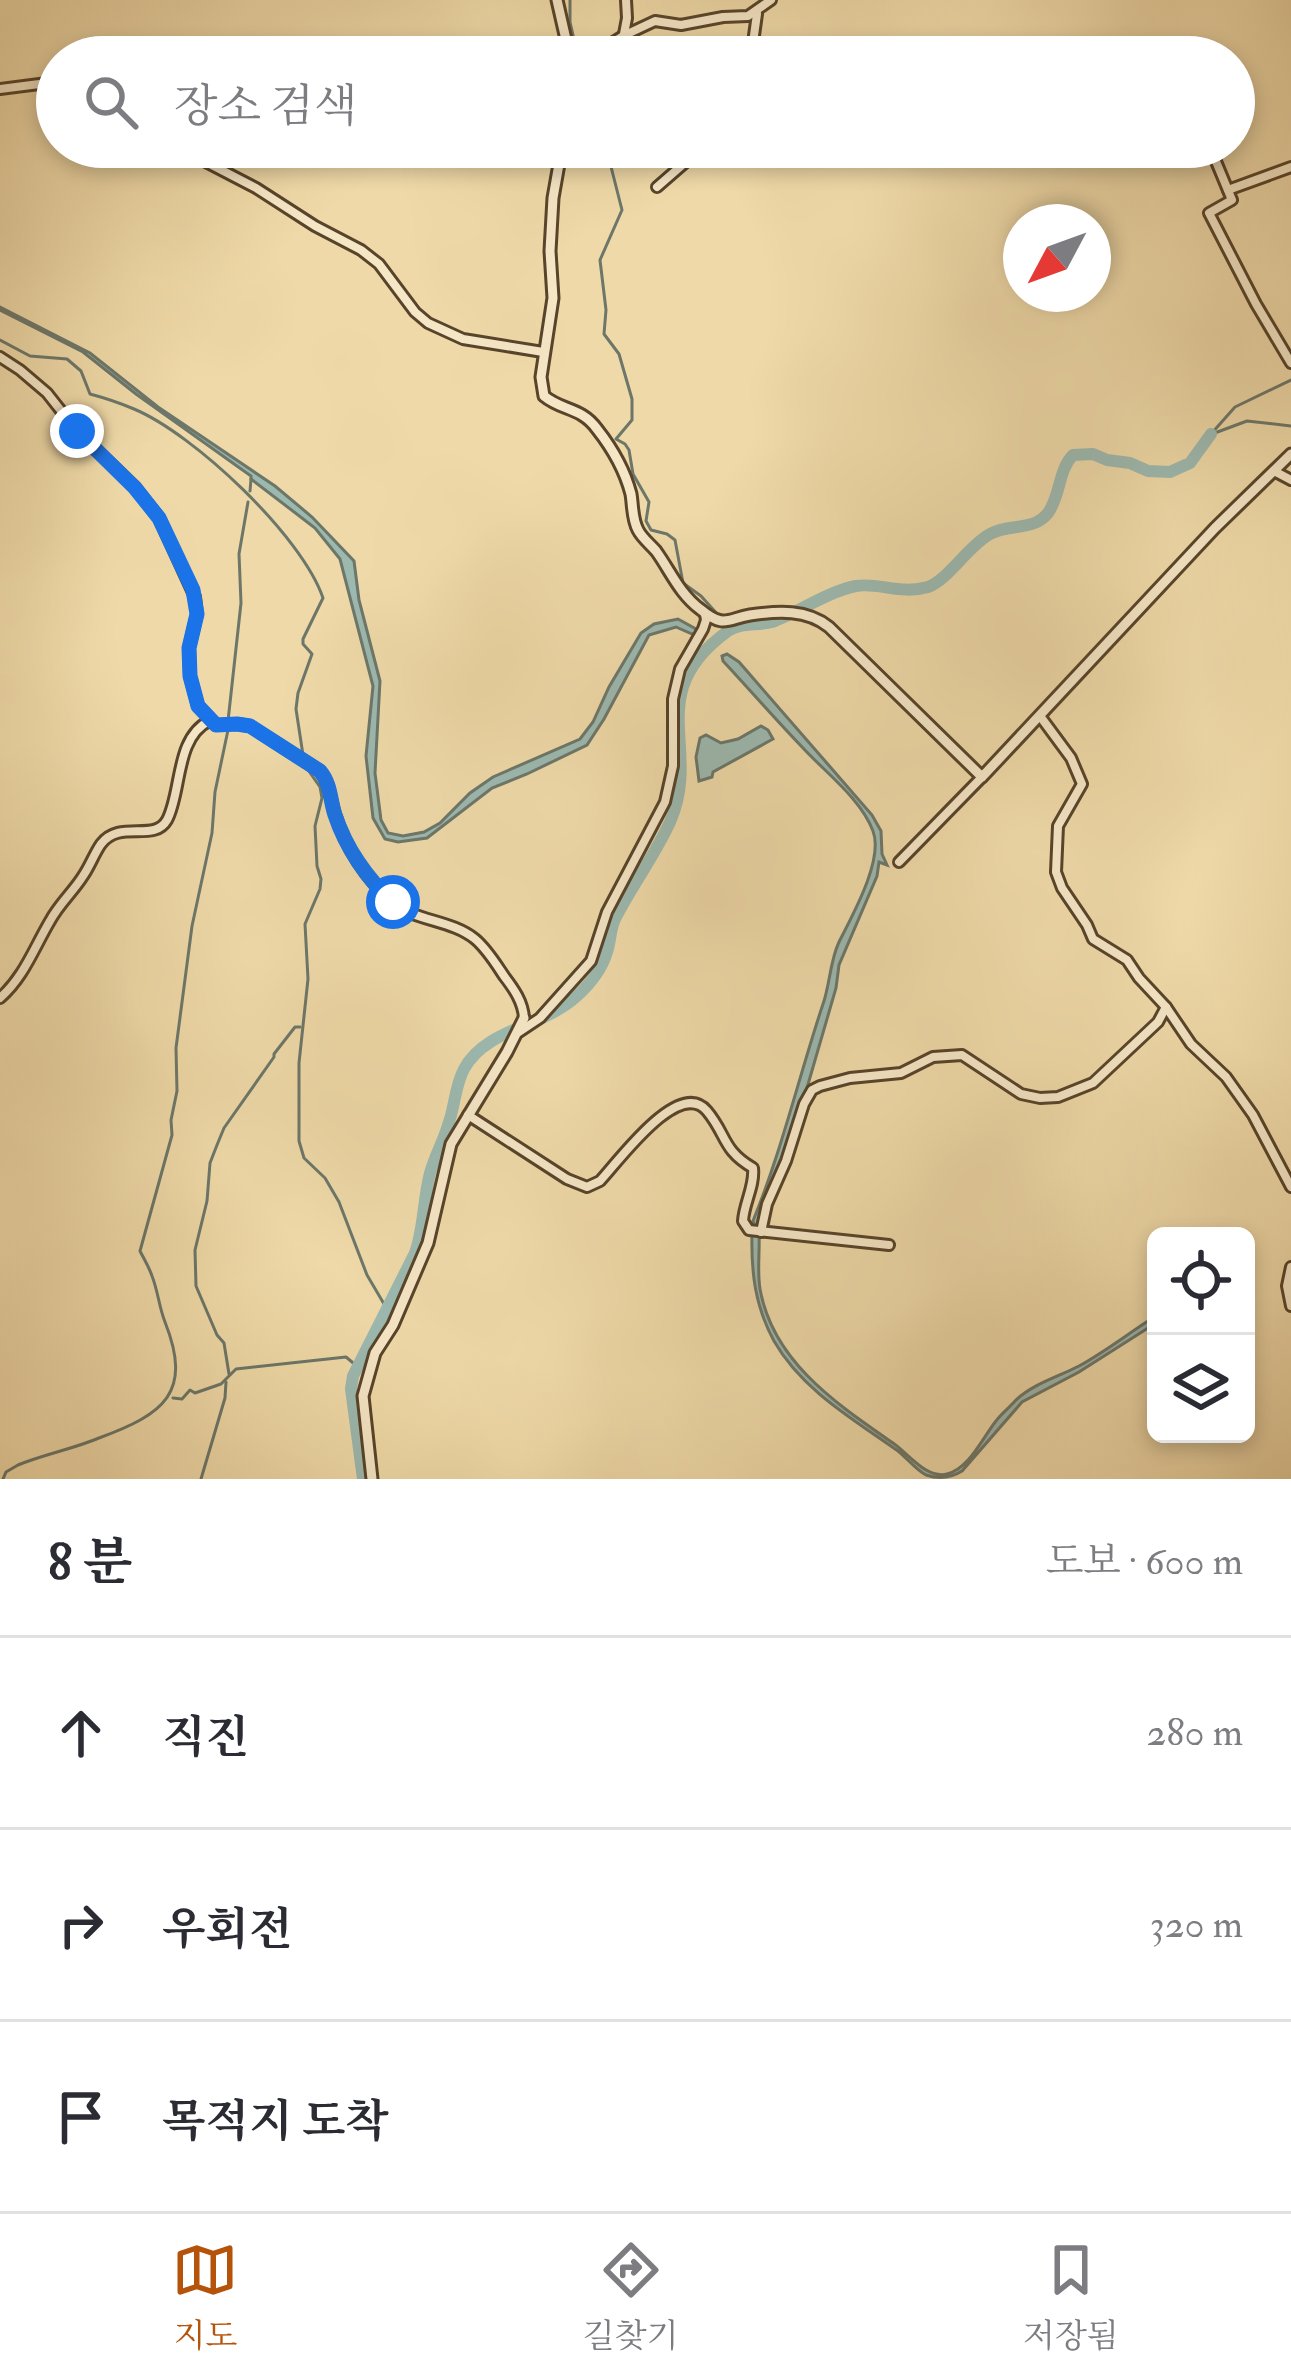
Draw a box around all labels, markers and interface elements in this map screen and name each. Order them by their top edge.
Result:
search box [36,36,1255,168]
icon: search [78,69,144,135]
text: 장소 검색 [174,79,357,135]
north arrow [1003,204,1111,312]
route end [50,404,104,458]
route start [366,875,420,929]
map controls [1147,1227,1255,1443]
button: locate [1147,1227,1255,1335]
button: layers [1147,1335,1255,1443]
text: 8 분 [48,1531,132,1595]
text: 도보 · 600 m [1045,1537,1243,1586]
icon: ahead [48,1700,114,1766]
text: 280 m [1146,1708,1243,1757]
text: 직진 [162,1710,249,1766]
icon: right [48,1892,114,1958]
text: 320 m [1150,1900,1243,1949]
text: 우회전 [162,1902,292,1958]
icon: arrive [48,2084,114,2150]
text: 목적지 도착 [162,2094,389,2150]
tab: 지도 [172,2237,238,2357]
tab: 길찾기 [583,2237,678,2357]
tab: 저장됨 [1023,2237,1119,2357]

